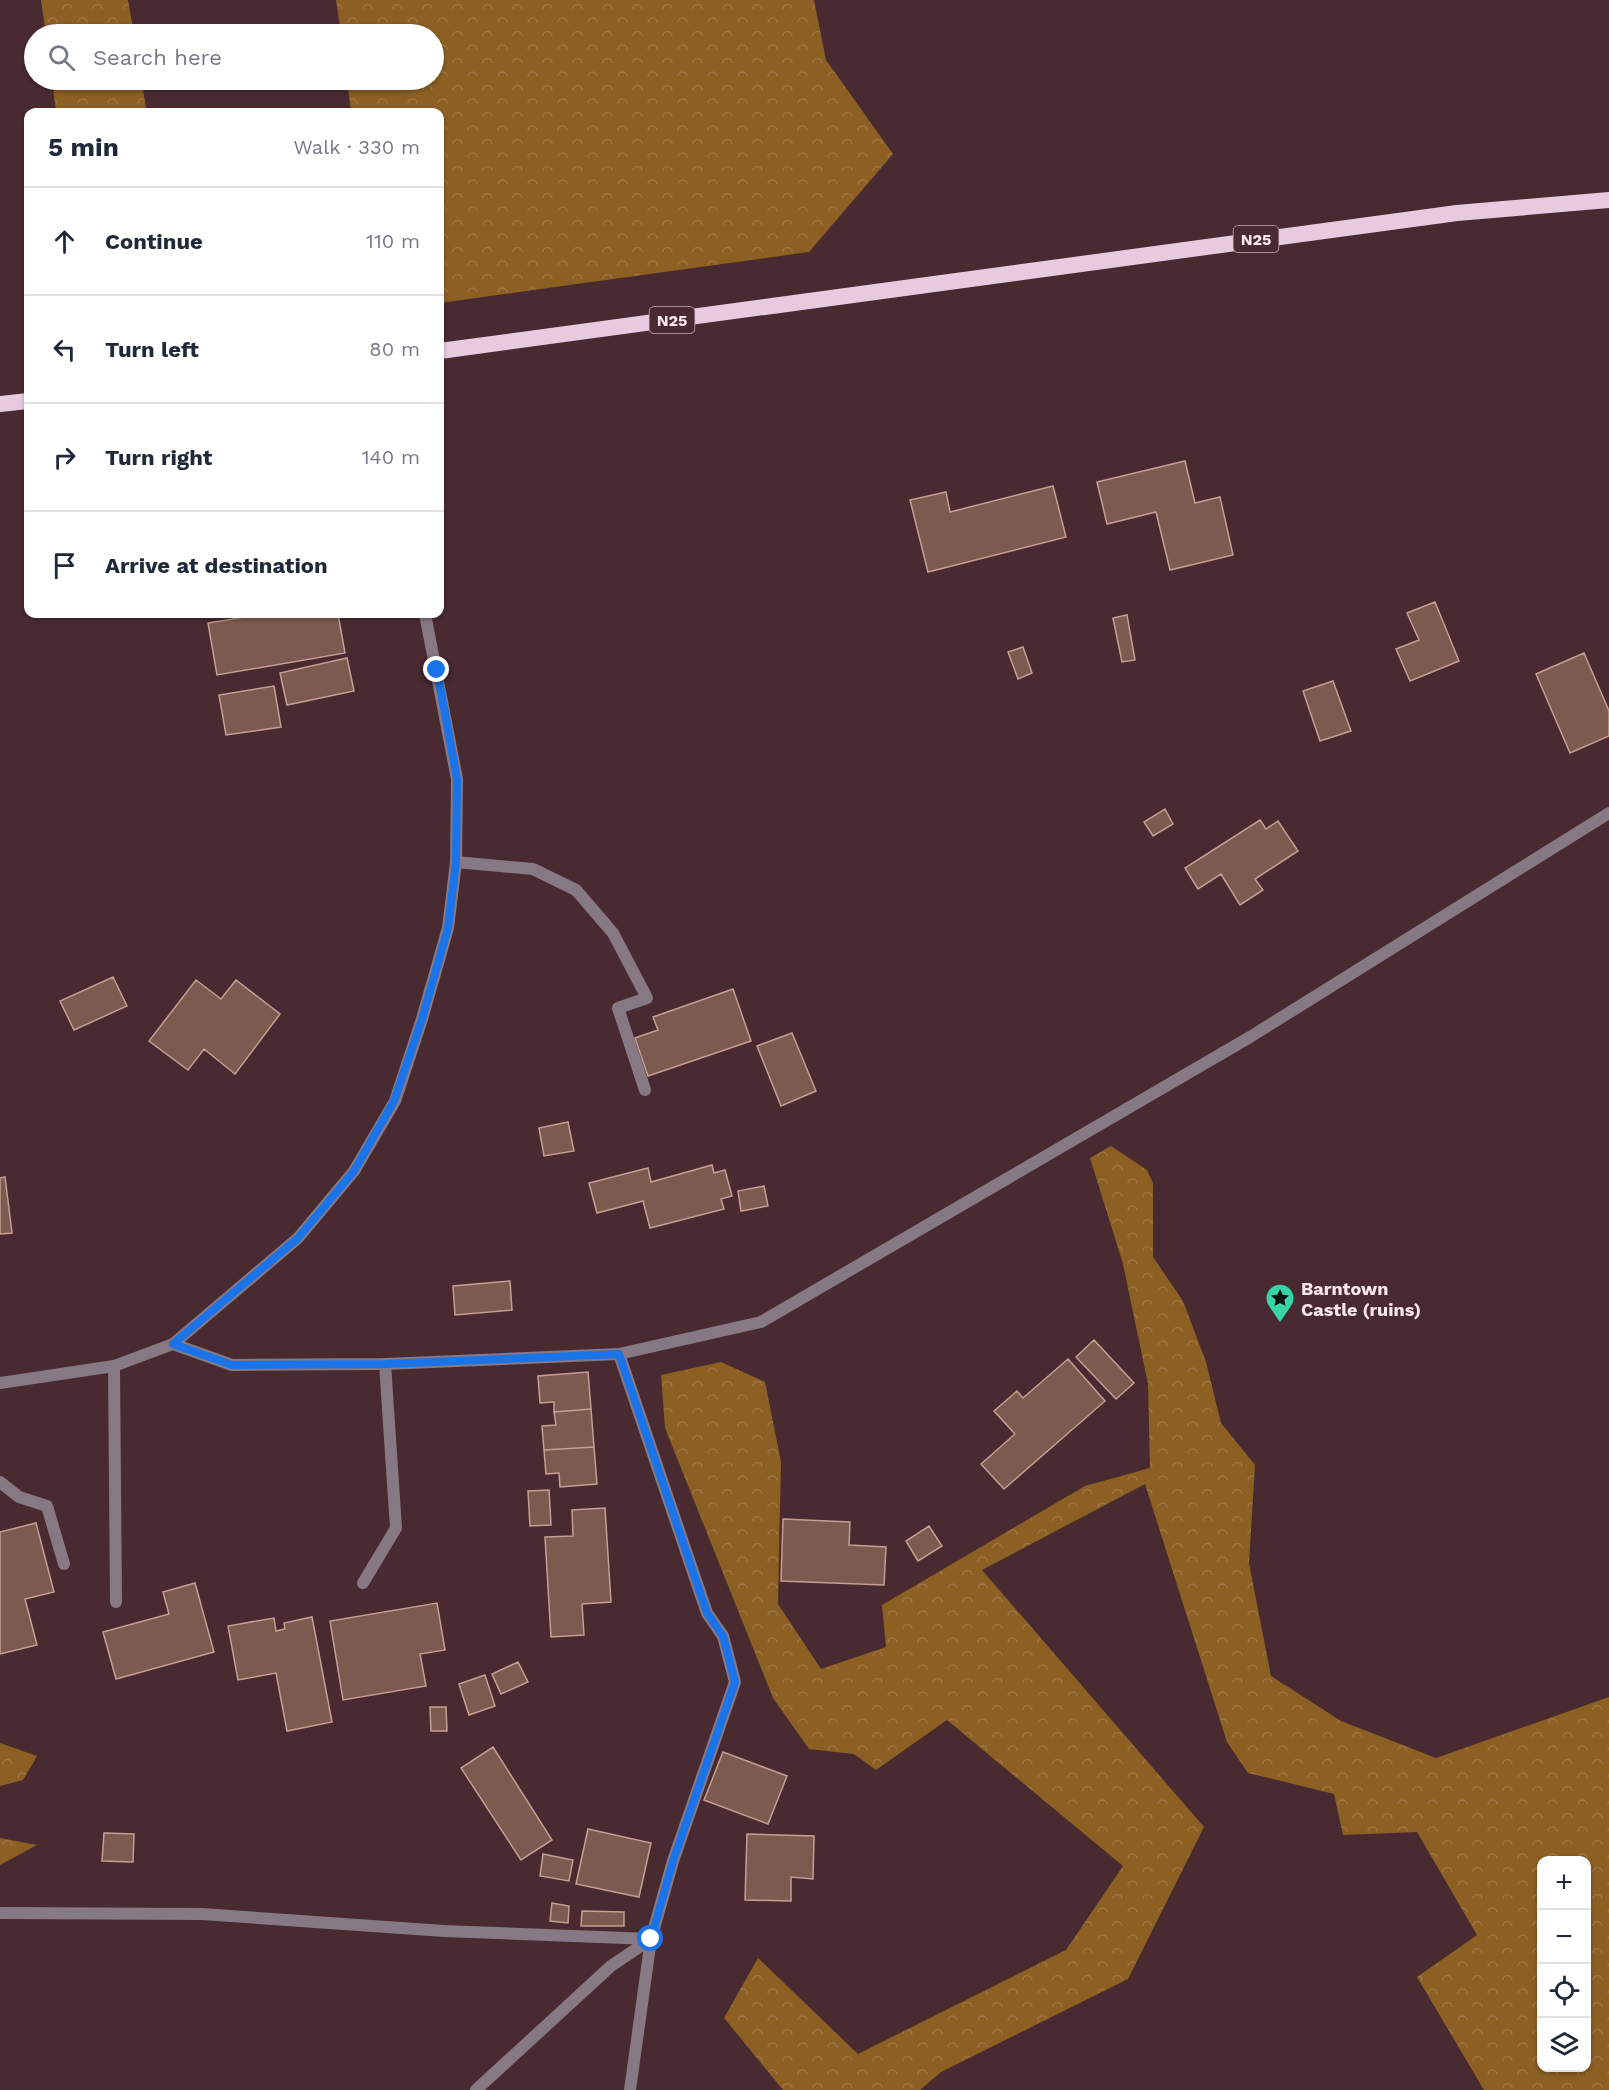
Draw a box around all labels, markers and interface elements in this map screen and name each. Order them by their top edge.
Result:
search box [24,24,444,90]
icon: search [45,41,78,74]
text: Search here [93,45,222,70]
text: 5 min [48,132,119,162]
text: Walk · 330 m [293,135,420,159]
icon: ahead [48,225,81,258]
road number: N25 [1234,226,1278,252]
text: Continue [105,229,203,254]
text: 110 m [366,229,420,253]
road number: N25 [650,307,694,333]
icon: left [48,333,81,366]
text: Turn left [105,337,199,362]
text: 80 m [369,337,420,361]
icon: right [48,441,81,474]
text: Turn right [105,445,212,470]
text: 140 m [362,445,420,469]
icon: arrive [48,549,81,582]
text: Arrive at destination [105,553,328,578]
route end [423,656,449,682]
place label: Barntown Castle (ruins) [1301,1278,1421,1320]
place icon: Barntown Castle (ruins) [1264,1282,1296,1324]
map controls [1537,1856,1591,2072]
button: + [1537,1856,1591,1910]
button: − [1537,1910,1591,1964]
route start [637,1925,663,1951]
button: locate [1537,1964,1591,2018]
button: layers [1537,2018,1591,2072]

